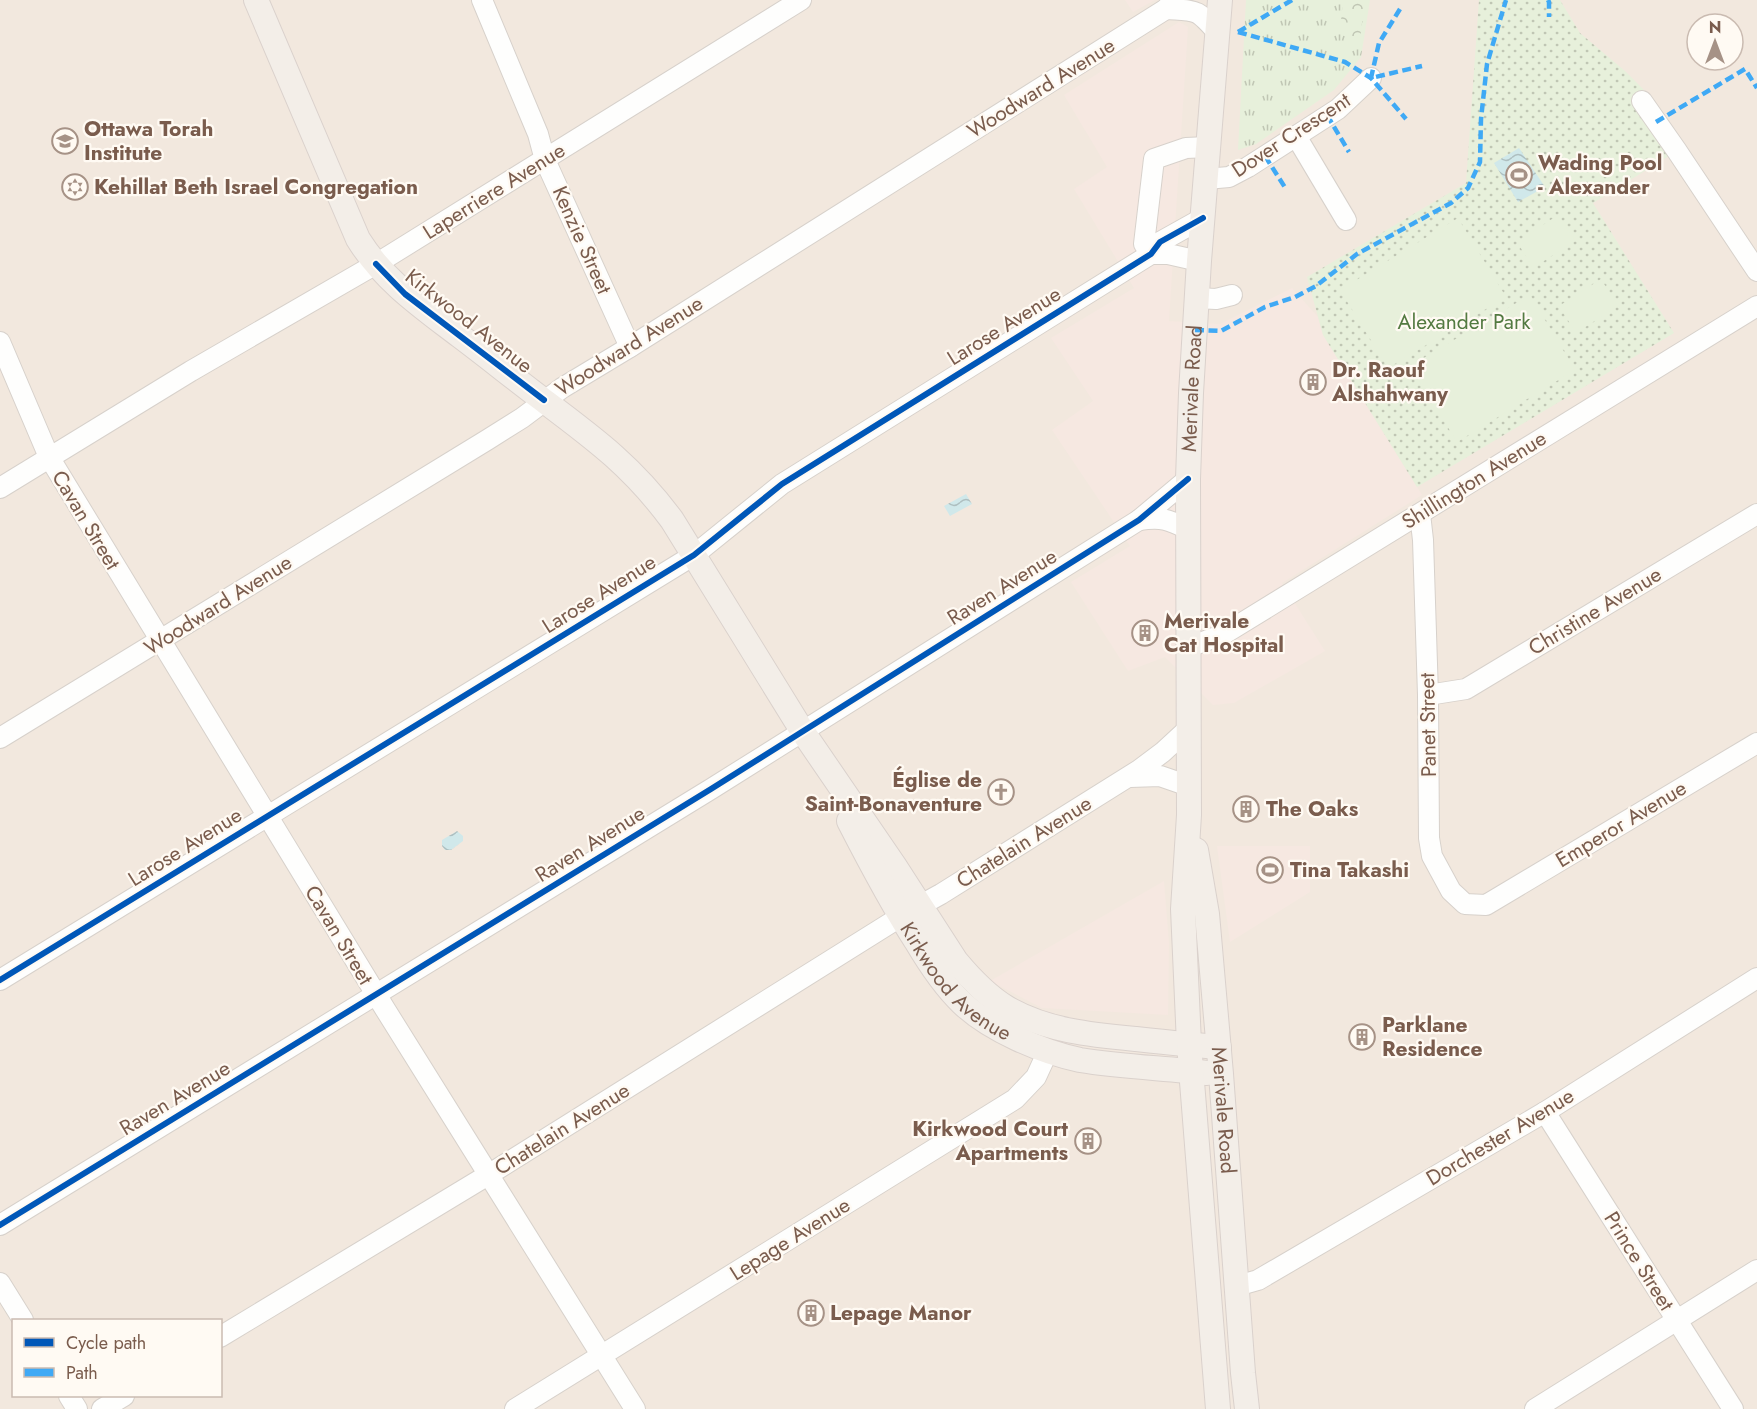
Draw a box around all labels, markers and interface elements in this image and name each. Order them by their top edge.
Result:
north arrow [1685,12,1745,72]
text: N [1709,16,1721,39]
street label: Woodward Avenue [961,30,1121,146]
street label: Dover Crescent [1226,85,1356,185]
place label: Ottawa Torah Institute [84,114,213,168]
school or university icon: Ottawa Torah Institute [50,126,80,156]
street label: Laperriere Avenue [417,135,571,247]
place label: Wading Pool - Alexander [1538,148,1662,202]
sports icon: Wading Pool - Alexander [1504,160,1534,190]
synagogue icon: Kehillat Beth Israel Congregation [60,172,90,202]
place label: Kehillat Beth Israel Congregation [94,172,418,202]
street label: Kenzie Street [545,181,619,299]
street label: Kirkwood Avenue [399,262,539,381]
street label: Larose Avenue [941,279,1067,373]
street label: Woodward Avenue [549,288,709,404]
park label: Alexander Park [1398,307,1531,337]
street label: Merivale Road [1174,324,1210,453]
place label: Dr. Raouf Alshahwany [1331,355,1449,409]
building icon: Dr. Raouf Alshahwany [1298,367,1328,397]
street label: Shillington Avenue [1396,423,1552,537]
street label: Cavan Street [45,465,127,575]
street label: Raven Avenue [941,541,1063,633]
street label: Woodward Avenue [138,547,298,663]
street label: Larose Avenue [536,547,662,641]
street label: Christine Avenue [1523,559,1667,663]
place label: Merivale Cat Hospital [1164,606,1284,660]
building icon: Merivale Cat Hospital [1130,618,1160,648]
street label: Panet Street [1412,673,1444,777]
place label: Église de Saint-Bonaventure [805,765,982,819]
street label: Emperor Avenue [1550,773,1692,875]
church icon: Église de Saint-Bonaventure [986,777,1016,807]
street label: Chatelain Avenue [951,788,1098,896]
building icon: The Oaks [1231,794,1261,824]
place label: The Oaks [1266,794,1359,824]
street label: Raven Avenue [529,798,651,890]
street label: Larose Avenue [122,800,248,894]
sports icon: Tina Takashi [1255,855,1285,885]
place label: Tina Takashi [1290,855,1409,885]
street label: Cavan Street [298,880,380,990]
street label: Kirkwood Avenue [893,916,1017,1048]
place label: Parklane Residence [1382,1010,1482,1064]
building icon: Parklane Residence [1347,1022,1377,1052]
street label: Merivale Road [1204,1046,1243,1175]
street label: Raven Avenue [114,1053,236,1143]
street label: Chatelain Avenue [489,1075,636,1183]
street label: Dorchester Avenue [1420,1081,1580,1193]
place label: Kirkwood Court Apartments [912,1114,1068,1168]
building icon: Kirkwood Court Apartments [1073,1126,1103,1156]
street label: Lepage Avenue [724,1190,856,1288]
street label: Prince Street [1597,1206,1681,1316]
building icon: Lepage Manor [796,1298,826,1328]
place label: Lepage Manor [830,1298,972,1328]
legend [12,1319,222,1397]
text: Cycle path [66,1330,146,1356]
text: Path [66,1360,98,1386]

